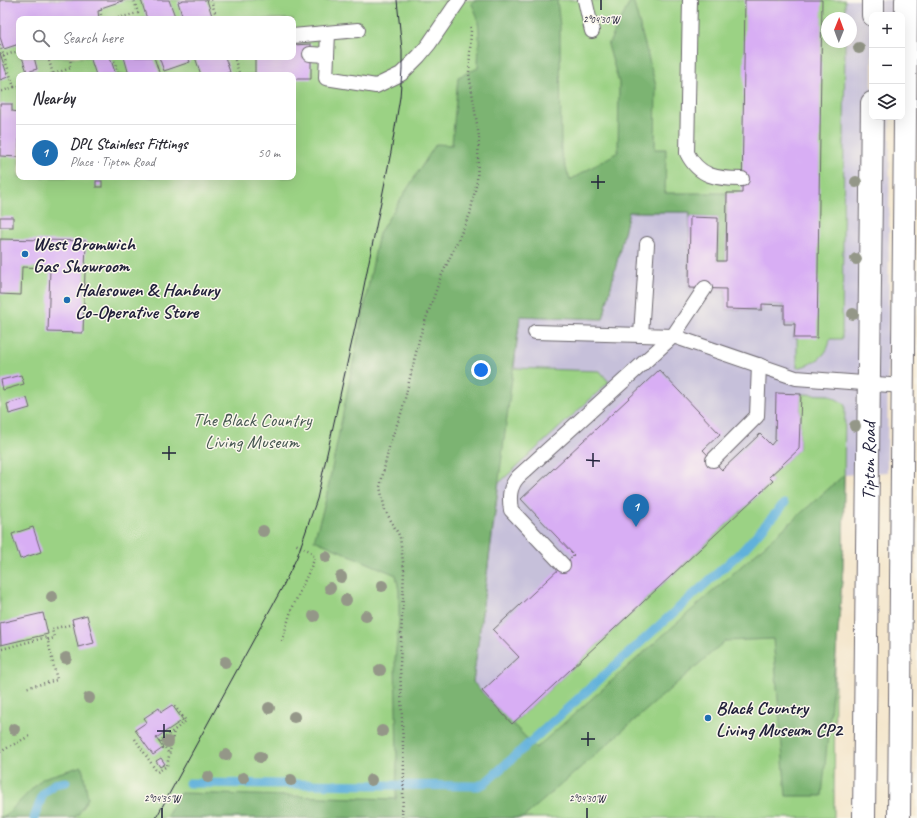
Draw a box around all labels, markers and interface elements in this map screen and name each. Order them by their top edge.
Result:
north arrow [821,12,857,48]
map controls [869,12,905,120]
button: + [869,12,905,48]
text: 2°04'30"W [583,13,621,26]
search box [16,16,296,60]
icon: search [30,27,52,49]
text: Search here [62,29,123,48]
button: − [869,48,905,84]
button: layers [869,84,905,120]
text: Nearby [32,88,75,109]
text: DPL Stainless Fittings [70,135,187,154]
text: 1 [42,145,48,161]
text: 50 m [258,145,280,161]
text: Place · Tipton Road [70,154,155,170]
place label: West Bromwich Gas Showroom [33,232,136,278]
marker: West Bromwich Gas Showroom [20,249,30,259]
place label: Halesowen & Hanbury Co-Operative Store [75,278,222,324]
marker: Halesowen & Hanbury Co-Operative Store [62,295,72,305]
your location [471,360,491,380]
park label: The Black Country Living Museum [193,408,313,454]
street label: Tipton Road [857,418,881,500]
pin: 1 [623,494,649,527]
place label: Black Country Living Museum CP2 [716,696,844,742]
marker: Black Country Living Museum CP2 [703,713,713,723]
text: 2°04'35"W [144,792,182,805]
text: 2°04'30"W [569,792,607,805]

